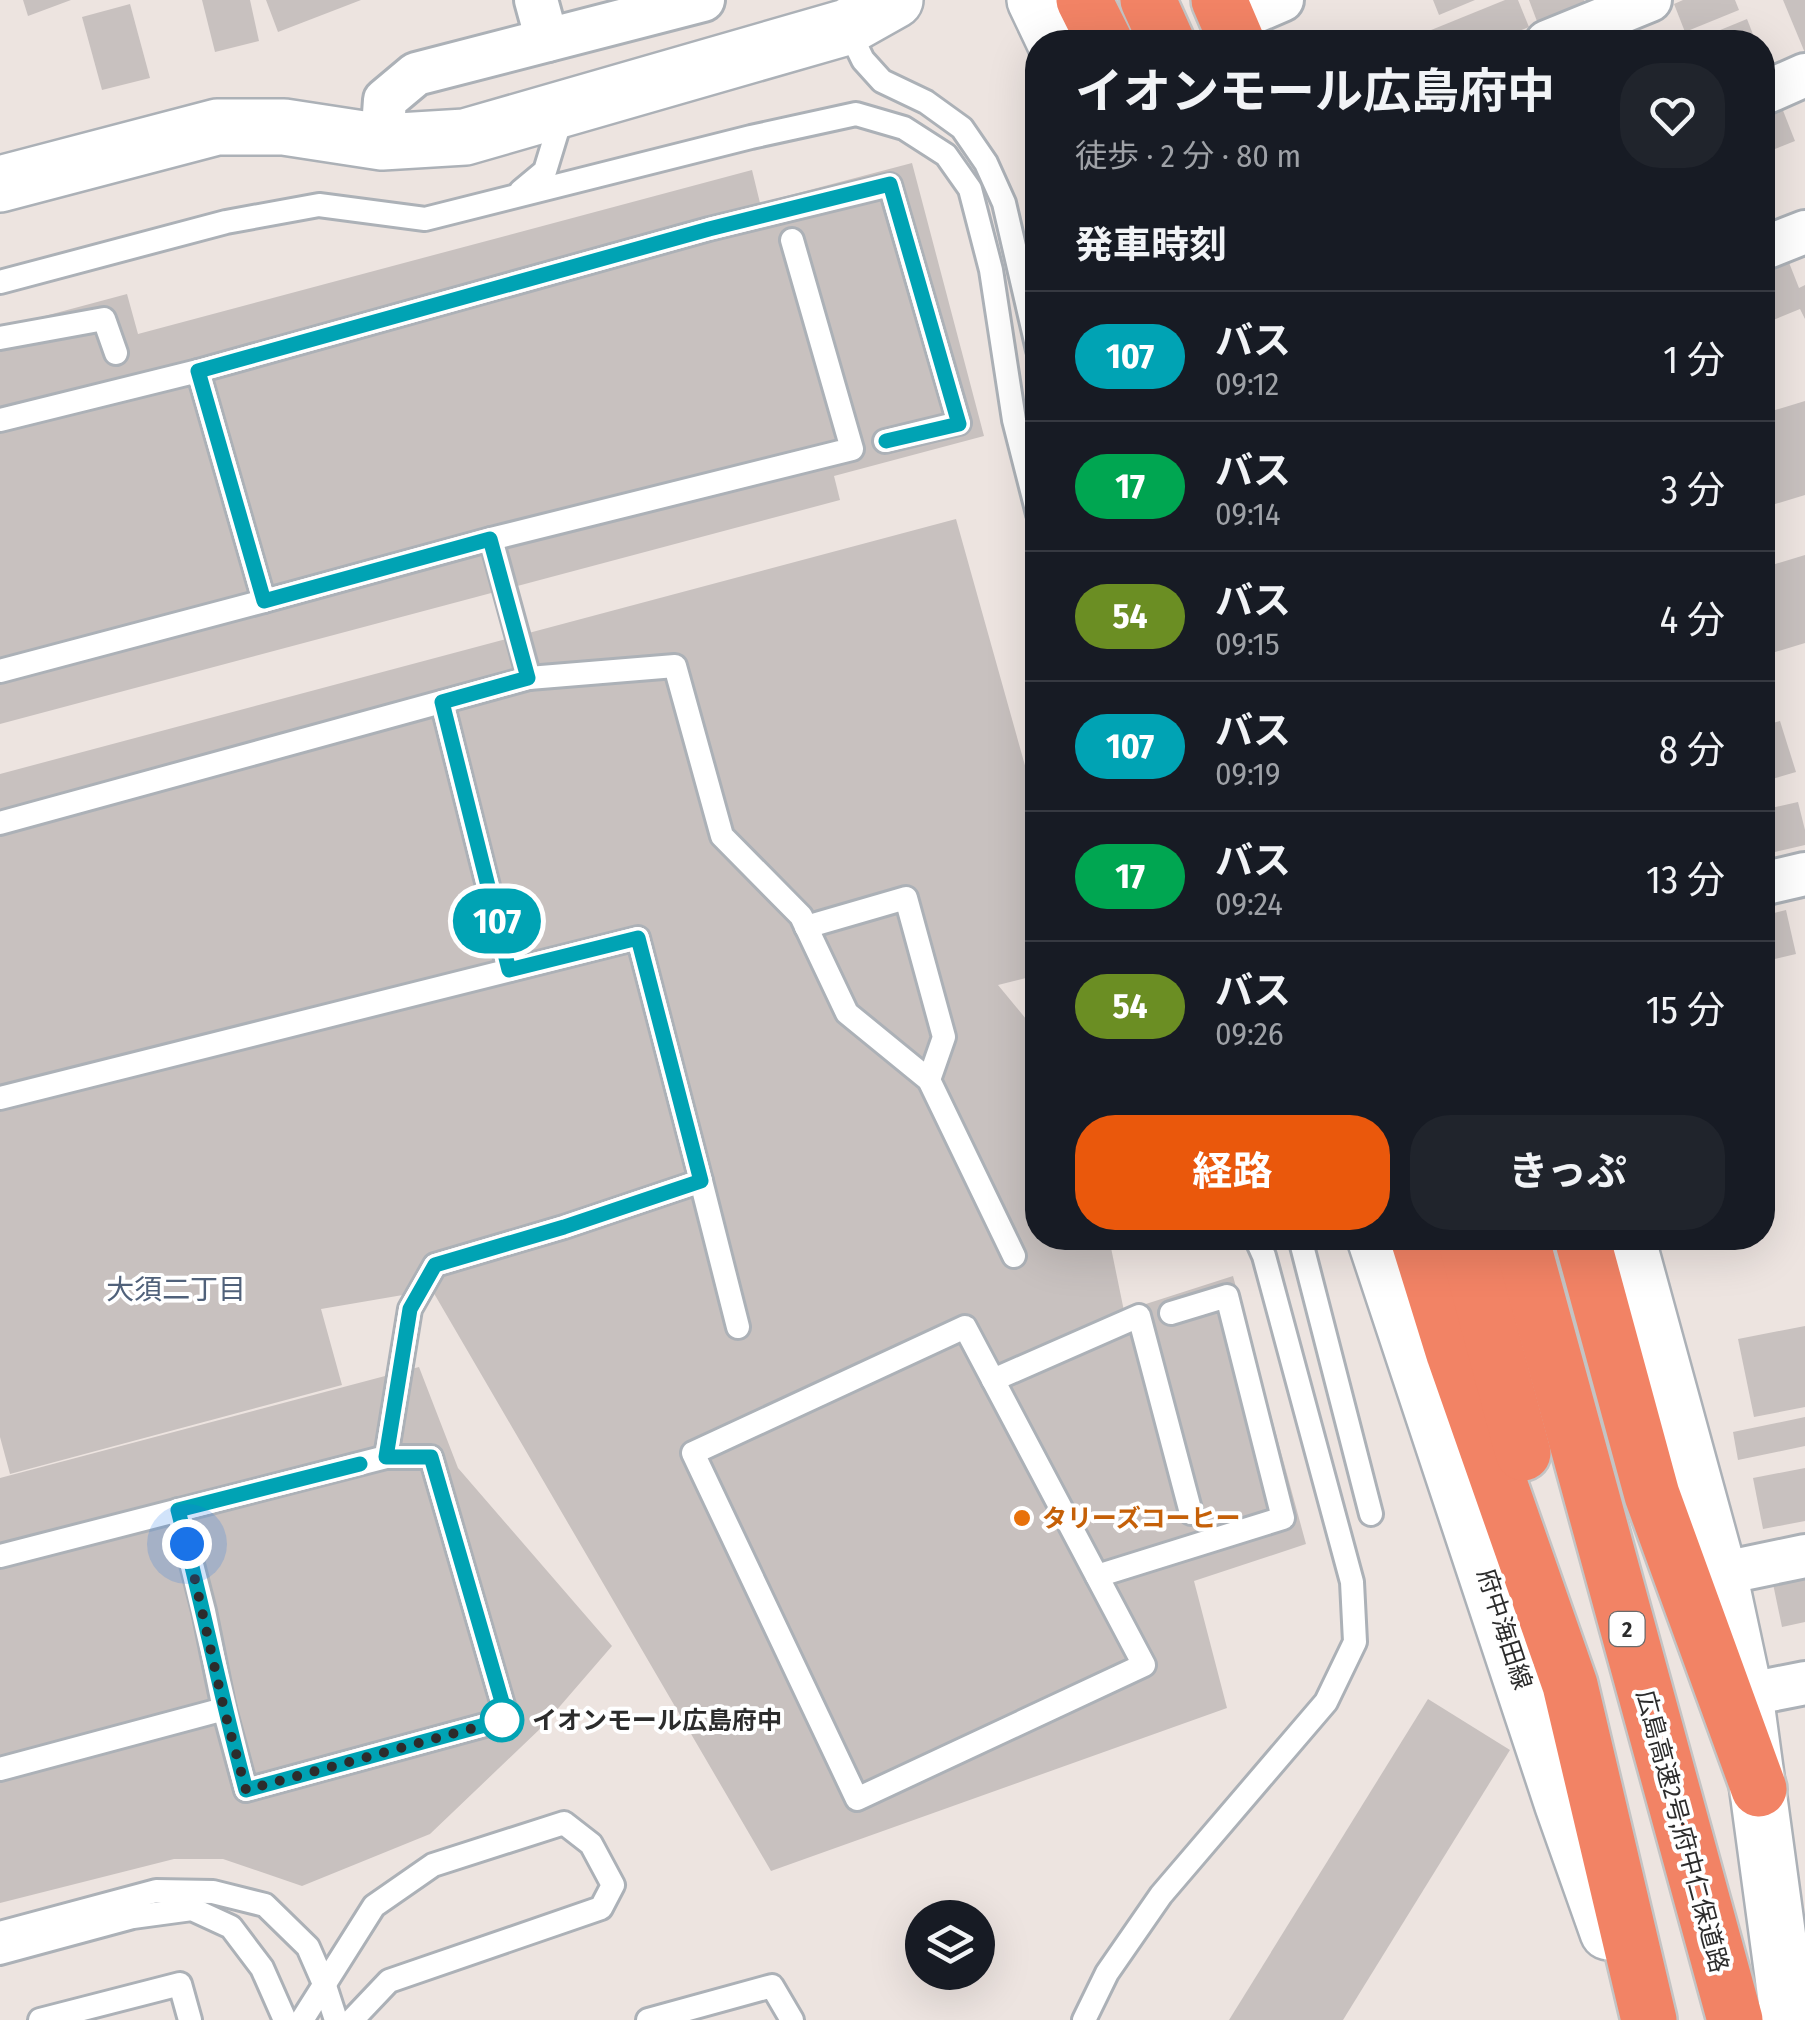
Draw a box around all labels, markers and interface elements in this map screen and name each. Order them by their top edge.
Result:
text: イオンモール広島府中 [1075,63,1555,121]
button: heart [1620,63,1725,168]
text: 徒歩 · 2 分 · 80 m [1075,137,1301,175]
text: 発車時刻 [1075,222,1227,268]
text: バス [1215,318,1291,364]
text: 107 [1106,335,1154,377]
text: 1 分 [1663,337,1725,383]
text: 09:12 [1215,365,1279,403]
text: バス [1215,448,1291,494]
text: 17 [1115,465,1145,507]
text: 3 分 [1661,467,1725,513]
text: 09:14 [1215,495,1280,533]
text: バス [1215,578,1291,624]
text: 54 [1112,595,1148,637]
text: 4 分 [1660,597,1725,643]
text: 09:15 [1215,625,1280,663]
text: バス [1215,708,1291,754]
text: 107 [1106,725,1154,767]
text: 8 分 [1659,727,1725,773]
text: 09:19 [1215,755,1280,793]
text: バス [1215,838,1291,884]
text: 17 [1115,855,1145,897]
text: 13 分 [1646,857,1725,903]
text: 09:24 [1215,885,1283,923]
line badge: 107 [440,888,554,954]
text: 107 [473,900,521,942]
text: バス [1215,968,1291,1014]
text: 54 [1112,985,1148,1027]
text: 15 分 [1646,987,1725,1033]
text: 09:26 [1215,1015,1284,1053]
button: 経路 [1075,1115,1390,1230]
button: きっぷ [1410,1115,1725,1230]
district label: 大須二丁目 [106,1273,246,1306]
place label: タリーズコーヒー [1042,1504,1241,1534]
marker: タリーズコーヒー [1011,1507,1033,1529]
your location [162,1519,212,1569]
street label: 府中海田線 [1470,1565,1538,1693]
road number: 2 [1610,1612,1644,1646]
street label: 広島高速2号;府中仁保道路 [1630,1687,1734,1976]
marker: イオンモール広島府中 [481,1699,523,1741]
place label: イオンモール広島府中 [532,1706,782,1736]
map controls [905,1900,995,1990]
button: layers [905,1900,995,1990]

